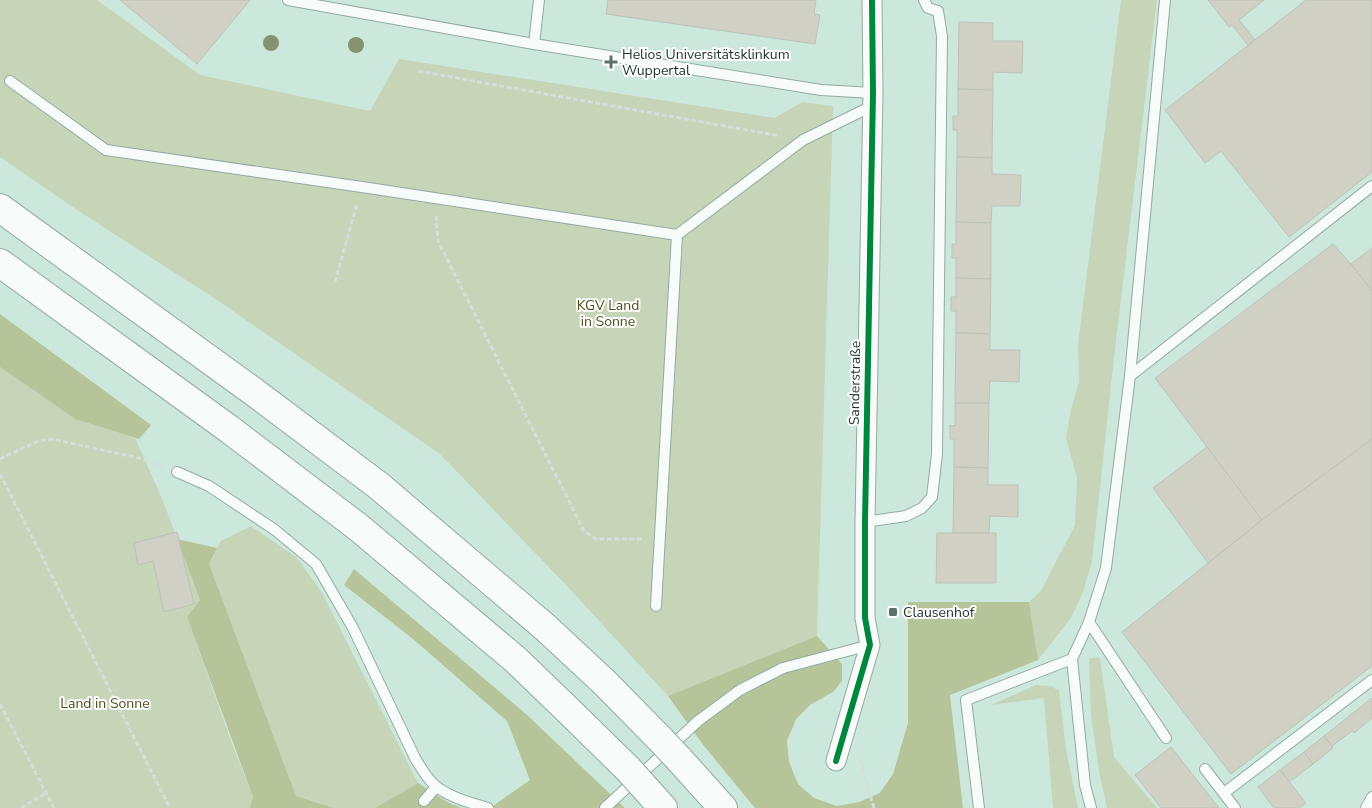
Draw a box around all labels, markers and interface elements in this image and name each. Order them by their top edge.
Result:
place label: Helios Universitätsklinkum Wuppertal [622,45,790,80]
marker: Helios Universitätsklinkum Wuppertal [604,55,618,69]
park label: KGV Land in Sonne [577,296,639,331]
street label: Sanderstraße [845,341,865,425]
place label: Clausenhof [903,603,975,622]
marker: Clausenhof [887,606,899,618]
park label: Land in Sonne [60,694,150,713]

